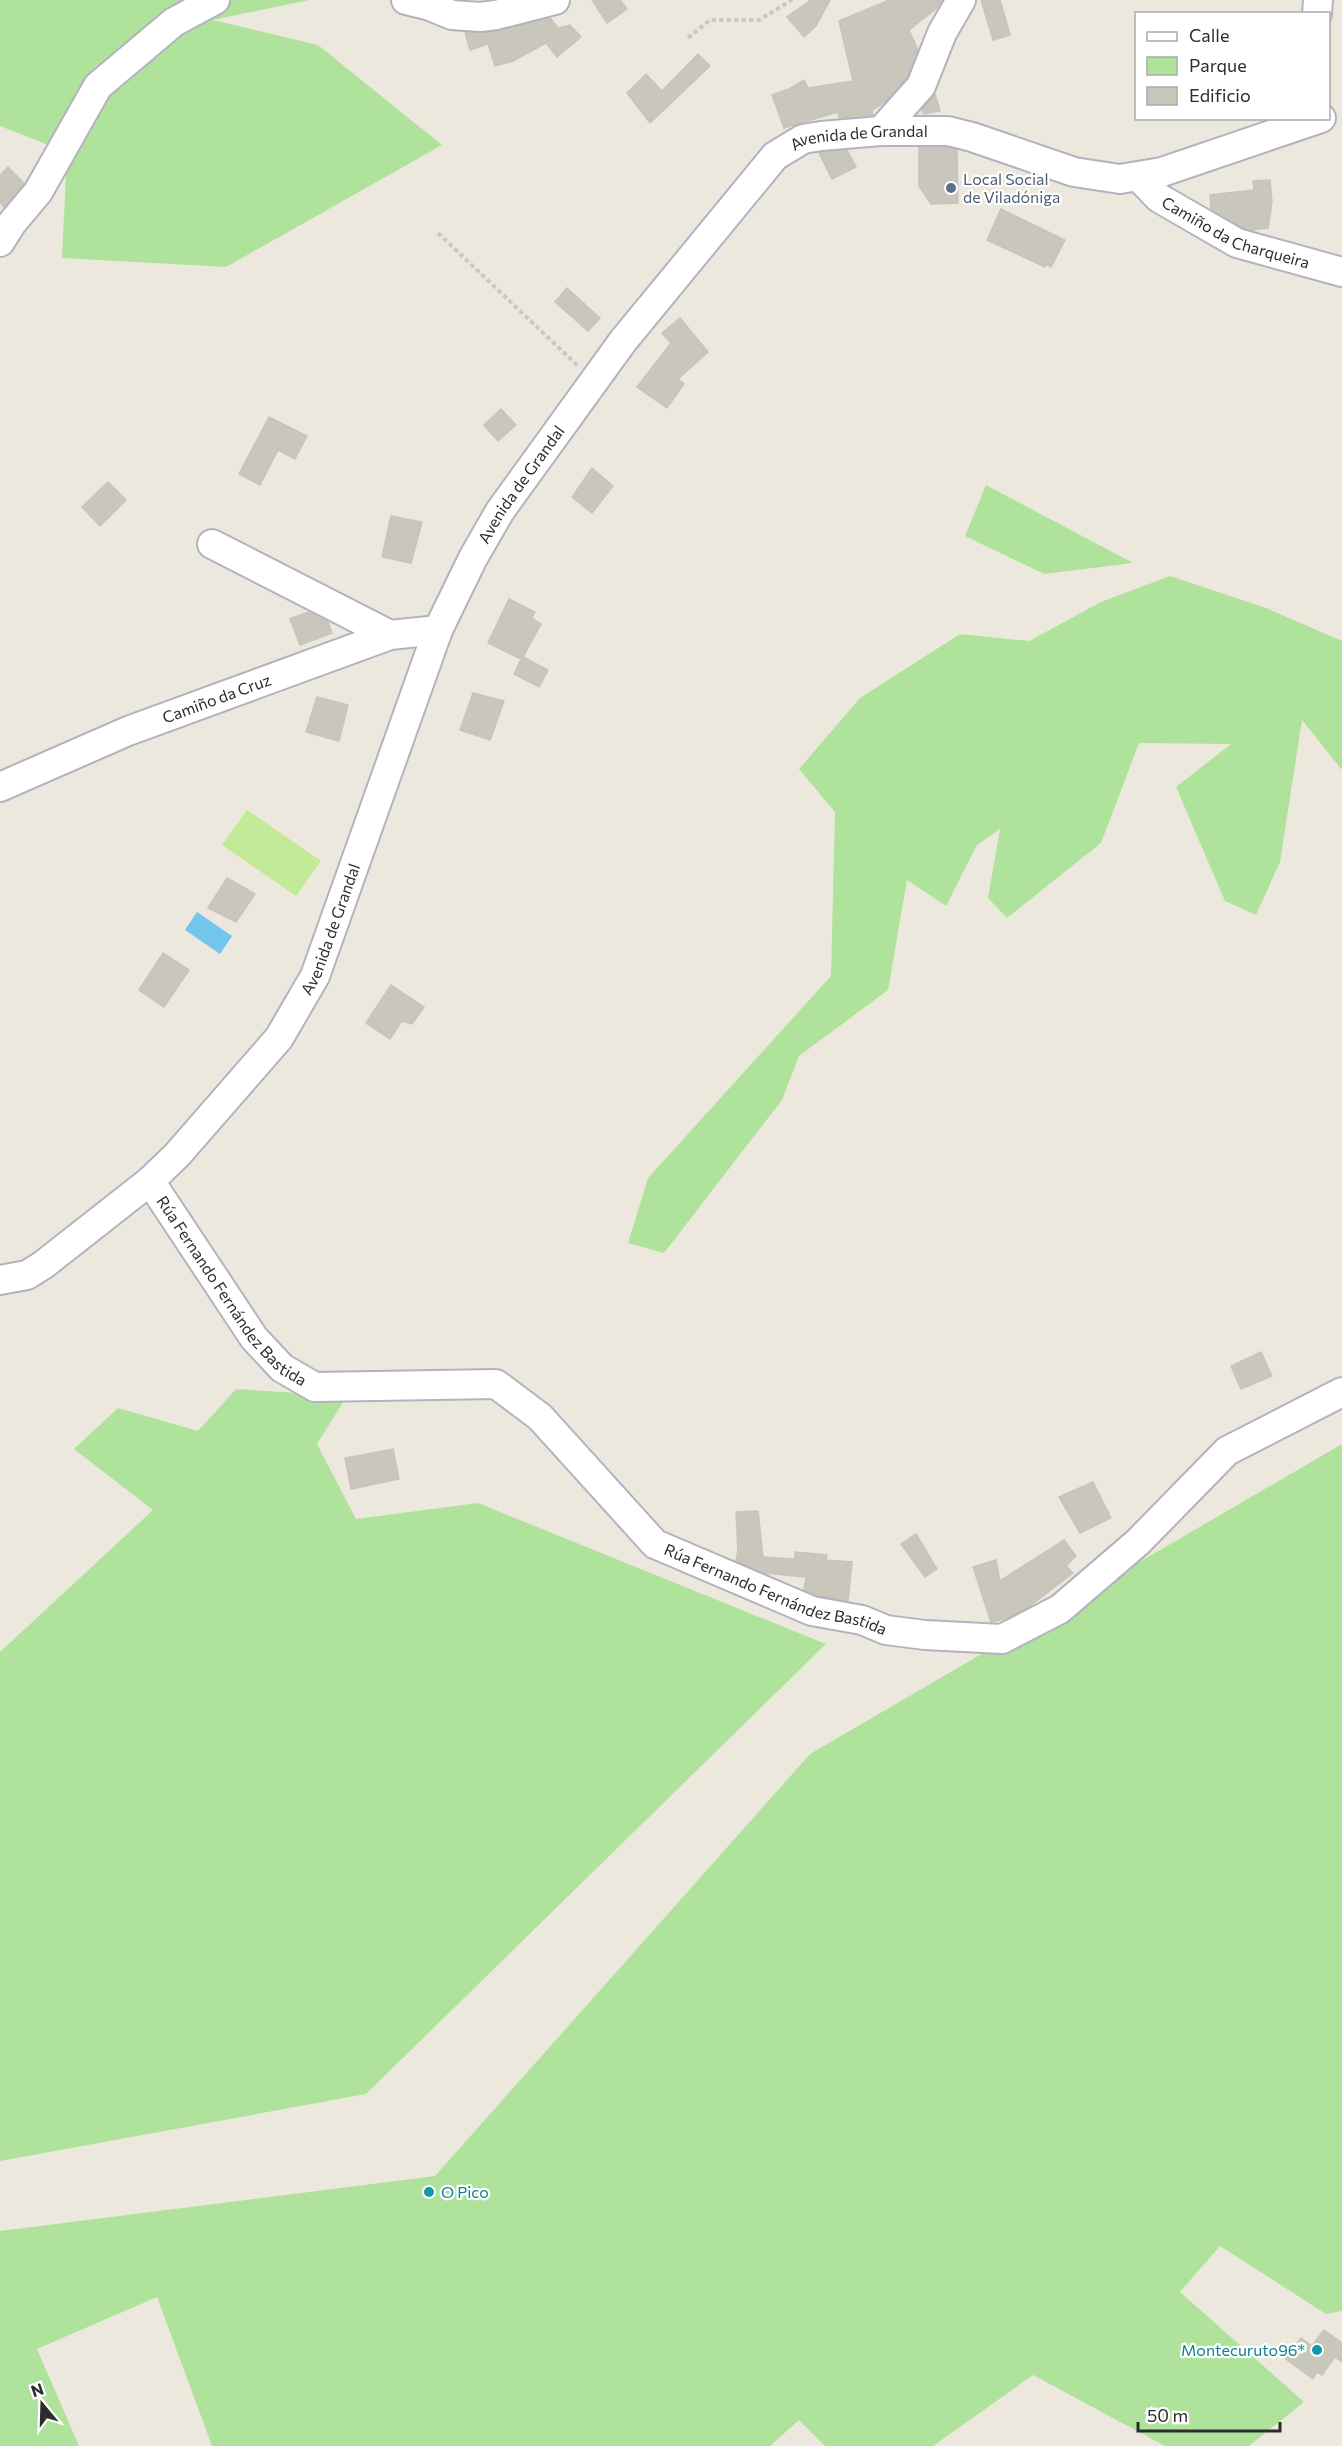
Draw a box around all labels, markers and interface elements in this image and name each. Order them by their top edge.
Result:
legend [1135,12,1330,120]
text: Calle [1189,24,1229,46]
text: Parque [1189,54,1247,76]
text: Edificio [1189,84,1251,106]
street label: Avenida de Grandal [786,121,928,154]
place label: Local Social de Viladóniga [963,169,1060,206]
marker: Local Social de Viladóniga [944,181,958,195]
street label: Camiño da Charqueira [1159,192,1312,272]
street label: Avenida de Grandal [474,422,568,546]
street label: Camiño da Cruz [159,670,273,727]
street label: Avenida de Grandal [296,861,363,998]
street label: Rúa Fernando Fernández Bastida [153,1192,310,1389]
street label: Rúa Fernando Fernández Bastida [661,1539,890,1638]
place label: O Pico [441,2182,489,2201]
marker: O Pico [422,2185,436,2199]
place label: Montecuruto96* [1181,2340,1305,2359]
marker: Montecuruto96* [1310,2343,1324,2357]
north arrow [12,2374,72,2434]
text: N [28,2378,46,2400]
scale bar [1138,2395,1280,2433]
text: 50 m [1147,2404,1188,2426]

